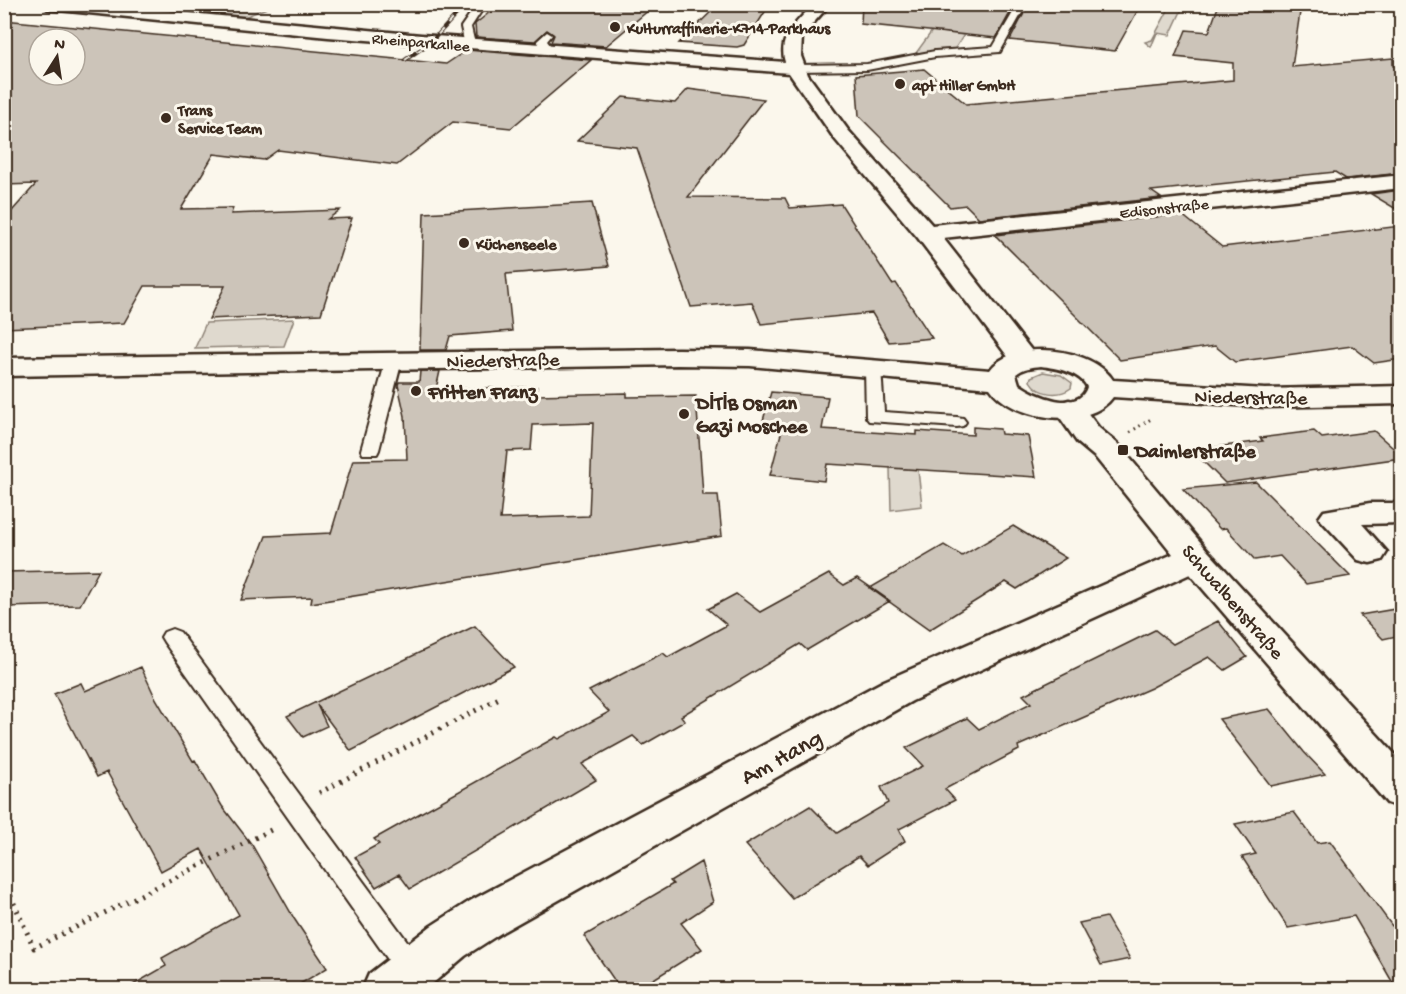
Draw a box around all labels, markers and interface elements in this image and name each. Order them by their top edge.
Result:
marker: Kulturraffinerie-K714-Parkhaus [608,20,622,34]
place label: Kulturraffinerie-K714-Parkhaus [626,20,831,40]
north arrow [27,27,87,87]
street label: Rheinparkallee [371,31,471,58]
text: N [52,35,67,56]
marker: apt Hiller GmbH [893,77,907,91]
place label: apt Hiller GmbH [911,78,1016,97]
place label: Trans Service Team [176,103,263,140]
marker: Trans Service Team [159,111,173,125]
street label: Edisonstraße [1119,196,1211,225]
marker: Küchenseele [457,236,471,250]
place label: Küchenseele [475,237,557,256]
street label: Niederstraße [446,350,560,375]
place label: Fritten Franz [427,383,538,406]
marker: Fritten Franz [409,384,423,398]
street label: Niederstraße [1194,387,1308,412]
place label: DİTİB Osman Gazi Moschee [694,391,808,440]
marker: DİTİB Osman Gazi Moschee [677,407,691,421]
place label: Daimlerstraße [1133,442,1256,465]
marker: Daimlerstraße [1116,443,1130,457]
street label: Schwalbenstraße [1175,541,1288,666]
street label: Am Hang [737,725,829,793]

